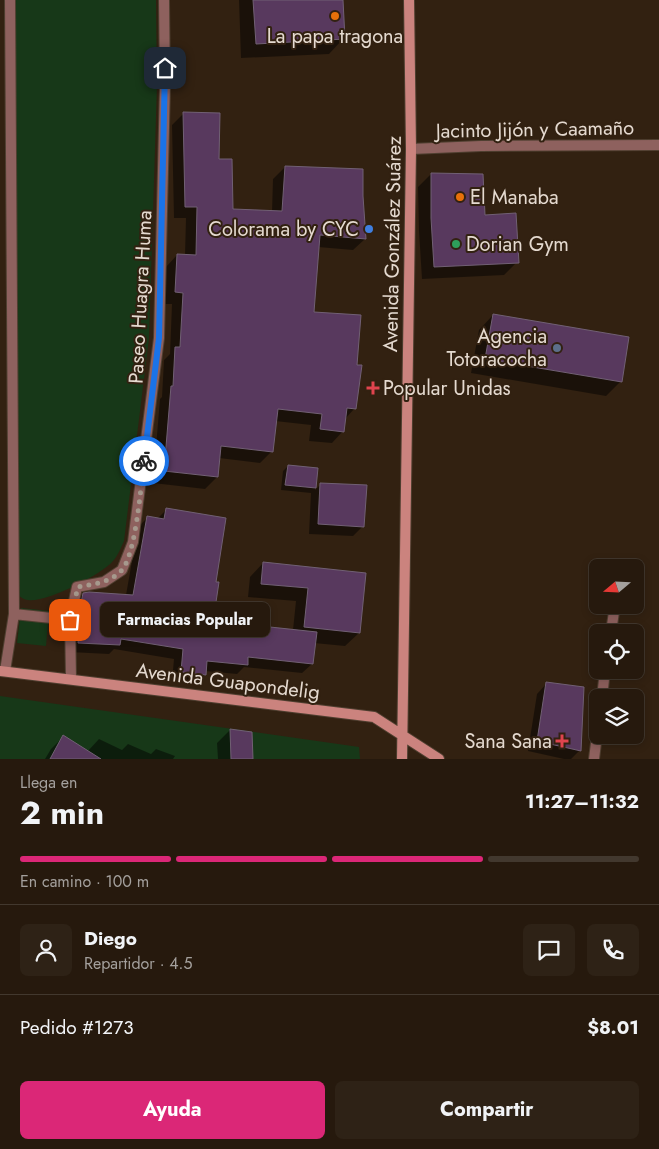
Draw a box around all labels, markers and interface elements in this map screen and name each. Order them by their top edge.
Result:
marker: La papa tragona [329,10,341,22]
place label: La papa tragona [267,22,403,51]
pin [144,47,186,89]
icon: home [151,54,179,82]
street label: Jacinto Jijón y Caamaño [433,113,634,146]
street label: Avenida González Suárez [376,136,409,352]
place label: El Manaba [470,183,559,212]
marker: El Manaba [454,191,466,203]
street label: Paseo Huagra Huma [121,210,160,384]
place label: Colorama by CYC [208,215,359,244]
marker: Colorama by CYC [363,223,375,235]
place label: Dorian Gym [466,230,569,259]
marker: Dorian Gym [450,238,462,250]
place label: Agencia Totoracocha [446,322,547,374]
marker: Agencia Totoracocha [551,342,563,354]
place label: Popular Unidas [383,374,511,403]
marker: Popular Unidas [367,382,379,394]
courier [119,436,169,486]
icon: bike [130,447,158,475]
north arrow [589,559,644,614]
map controls [589,559,644,744]
pin [49,599,91,641]
callout: Farmacias Popular [100,602,270,638]
icon: bag [56,606,84,634]
text: Farmacias Popular [117,608,253,631]
button: locate [589,624,644,679]
street label: Avenida Guapondelig [134,656,322,707]
button: layers [589,689,644,744]
place label: Sana Sana [465,727,552,756]
marker: Sana Sana [556,735,568,747]
text: Llega en [20,771,77,794]
text: 11:27–11:32 [525,788,639,815]
text: 2 min [20,790,104,836]
text: En camino · 100 m [20,870,149,893]
button: person [20,924,72,976]
button: chat [523,924,575,976]
button: phone [587,924,639,976]
text: Diego [84,925,137,952]
text: Repartidor · 4.5 [84,952,192,975]
text: Pedido #1273 [20,1014,134,1041]
text: $8.01 [587,1014,639,1041]
button: Ayuda [20,1081,325,1139]
button: Compartir [335,1081,639,1139]

